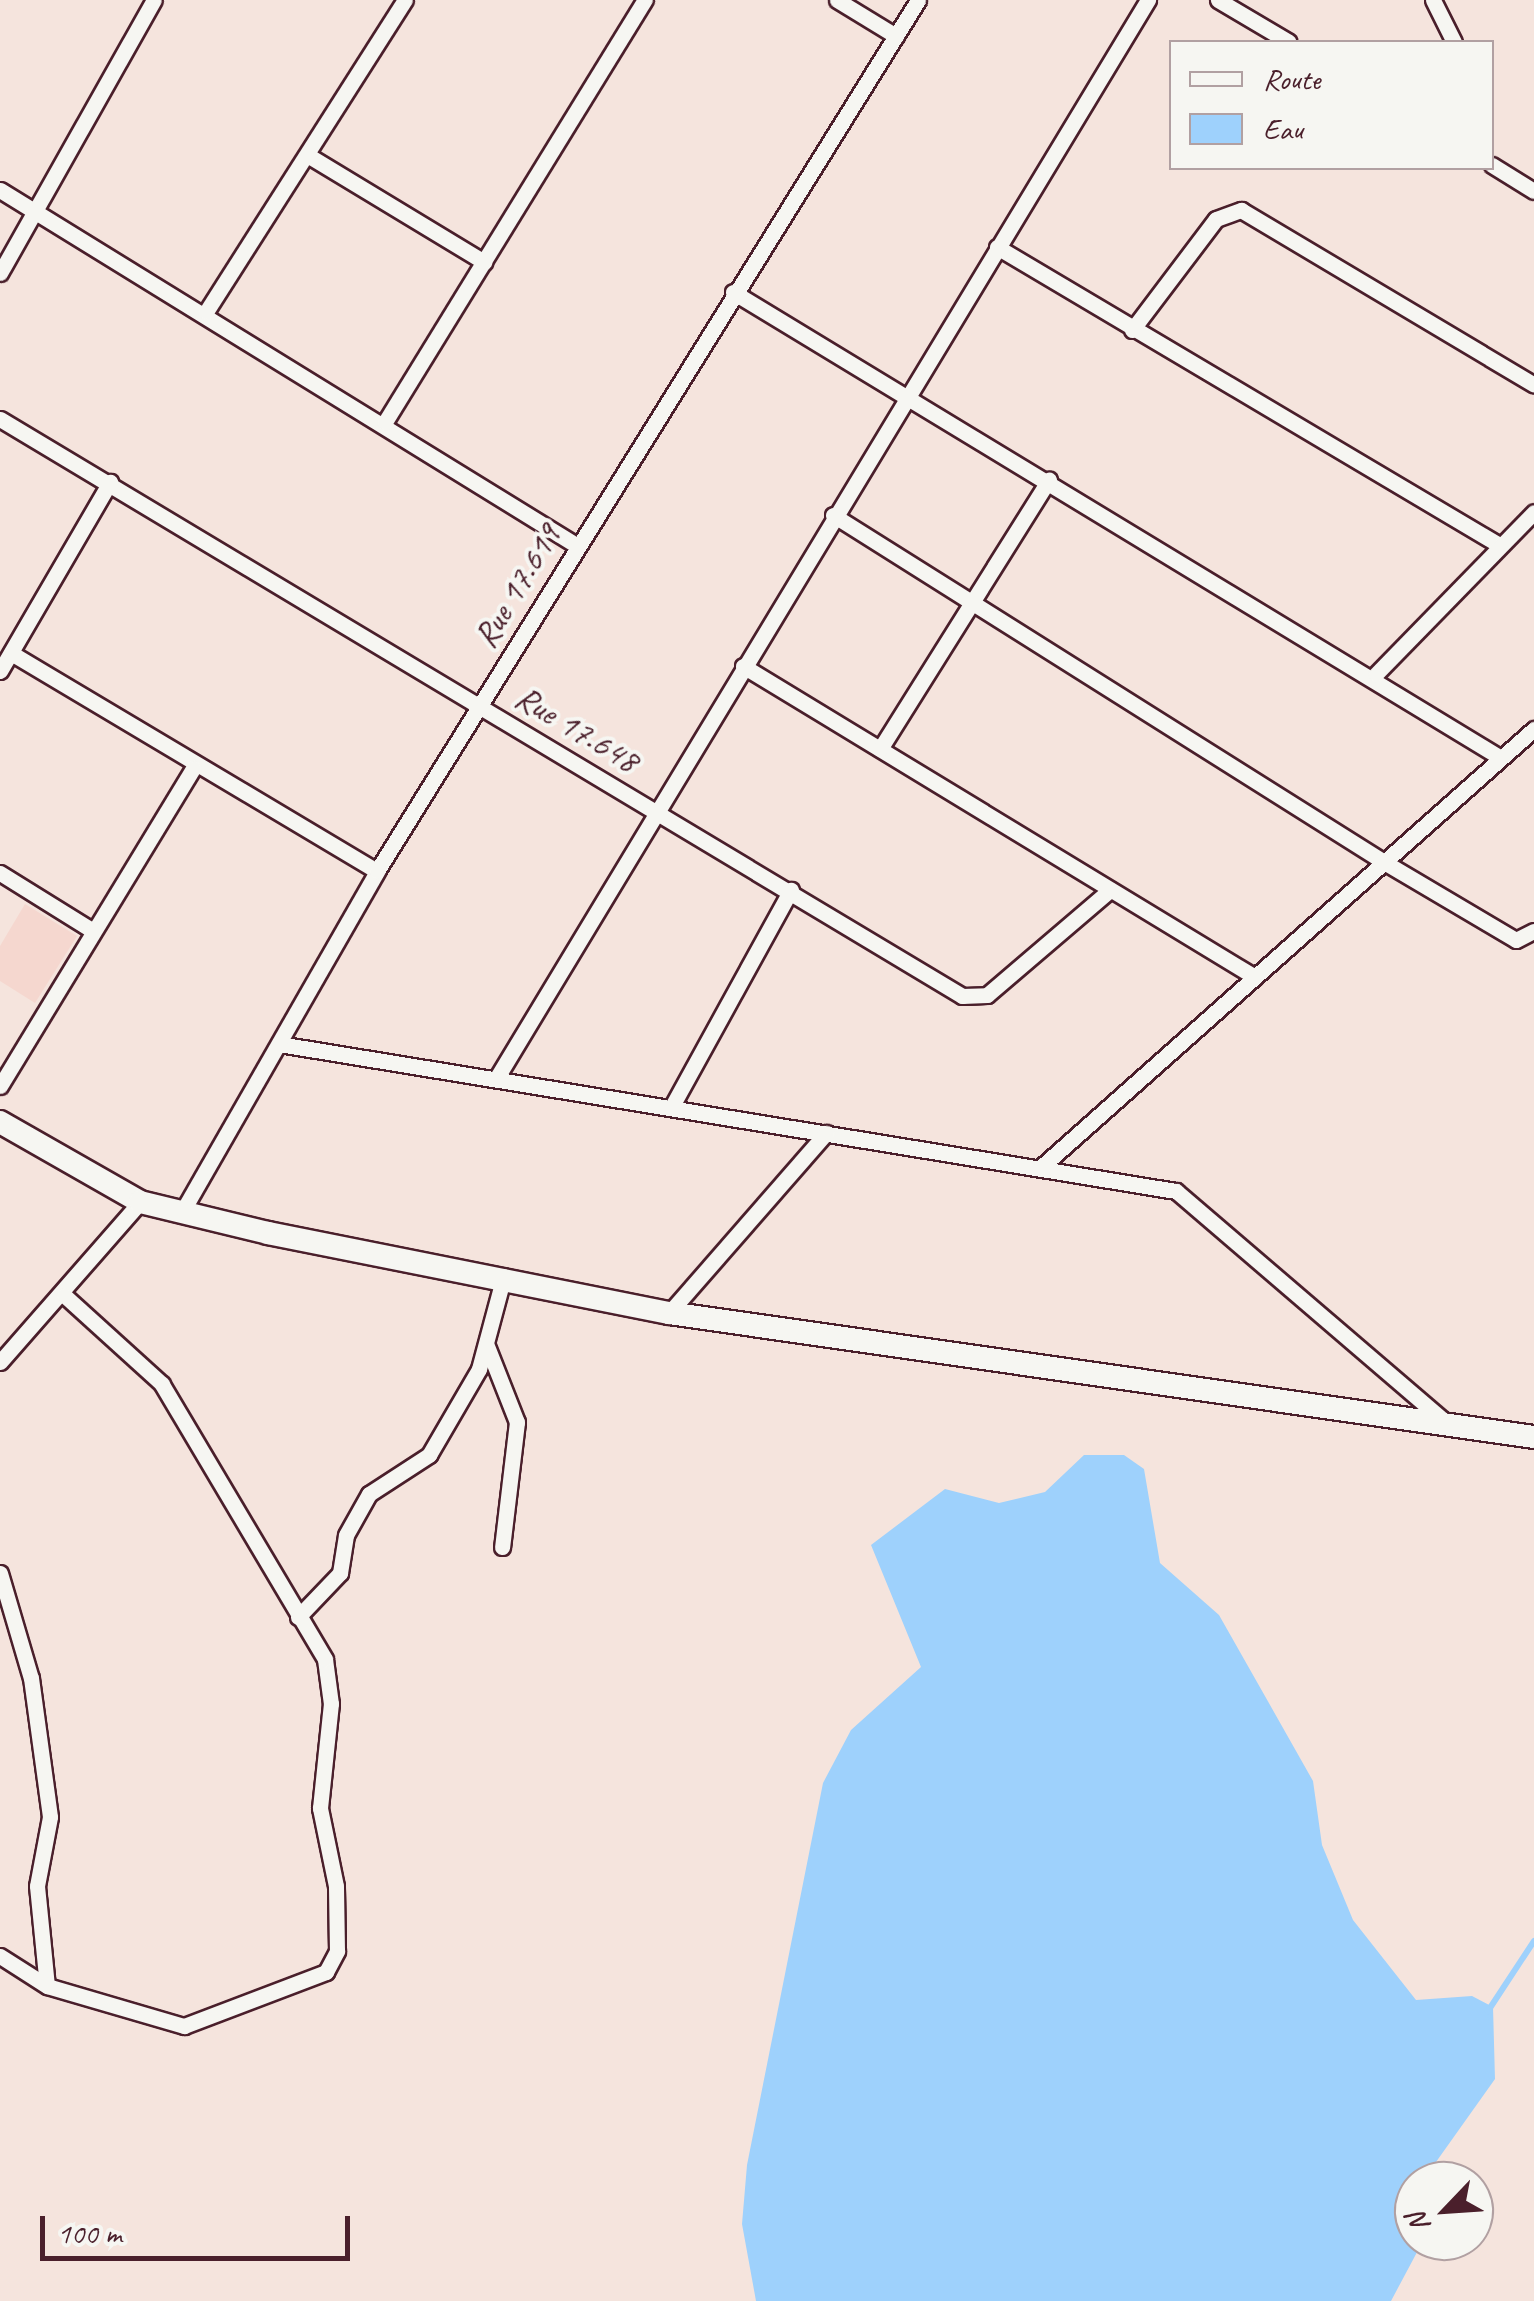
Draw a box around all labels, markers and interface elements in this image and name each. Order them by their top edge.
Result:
legend [1169,40,1494,170]
text: Route [1263,60,1320,98]
text: Eau [1263,110,1303,148]
street label: Rue 17.619 [464,517,570,655]
street label: Rue 17.648 [508,676,646,782]
north arrow [1394,2161,1494,2261]
scale bar [45,2196,355,2258]
text: N [1399,2208,1438,2238]
text: 100 m [57,2214,122,2252]

